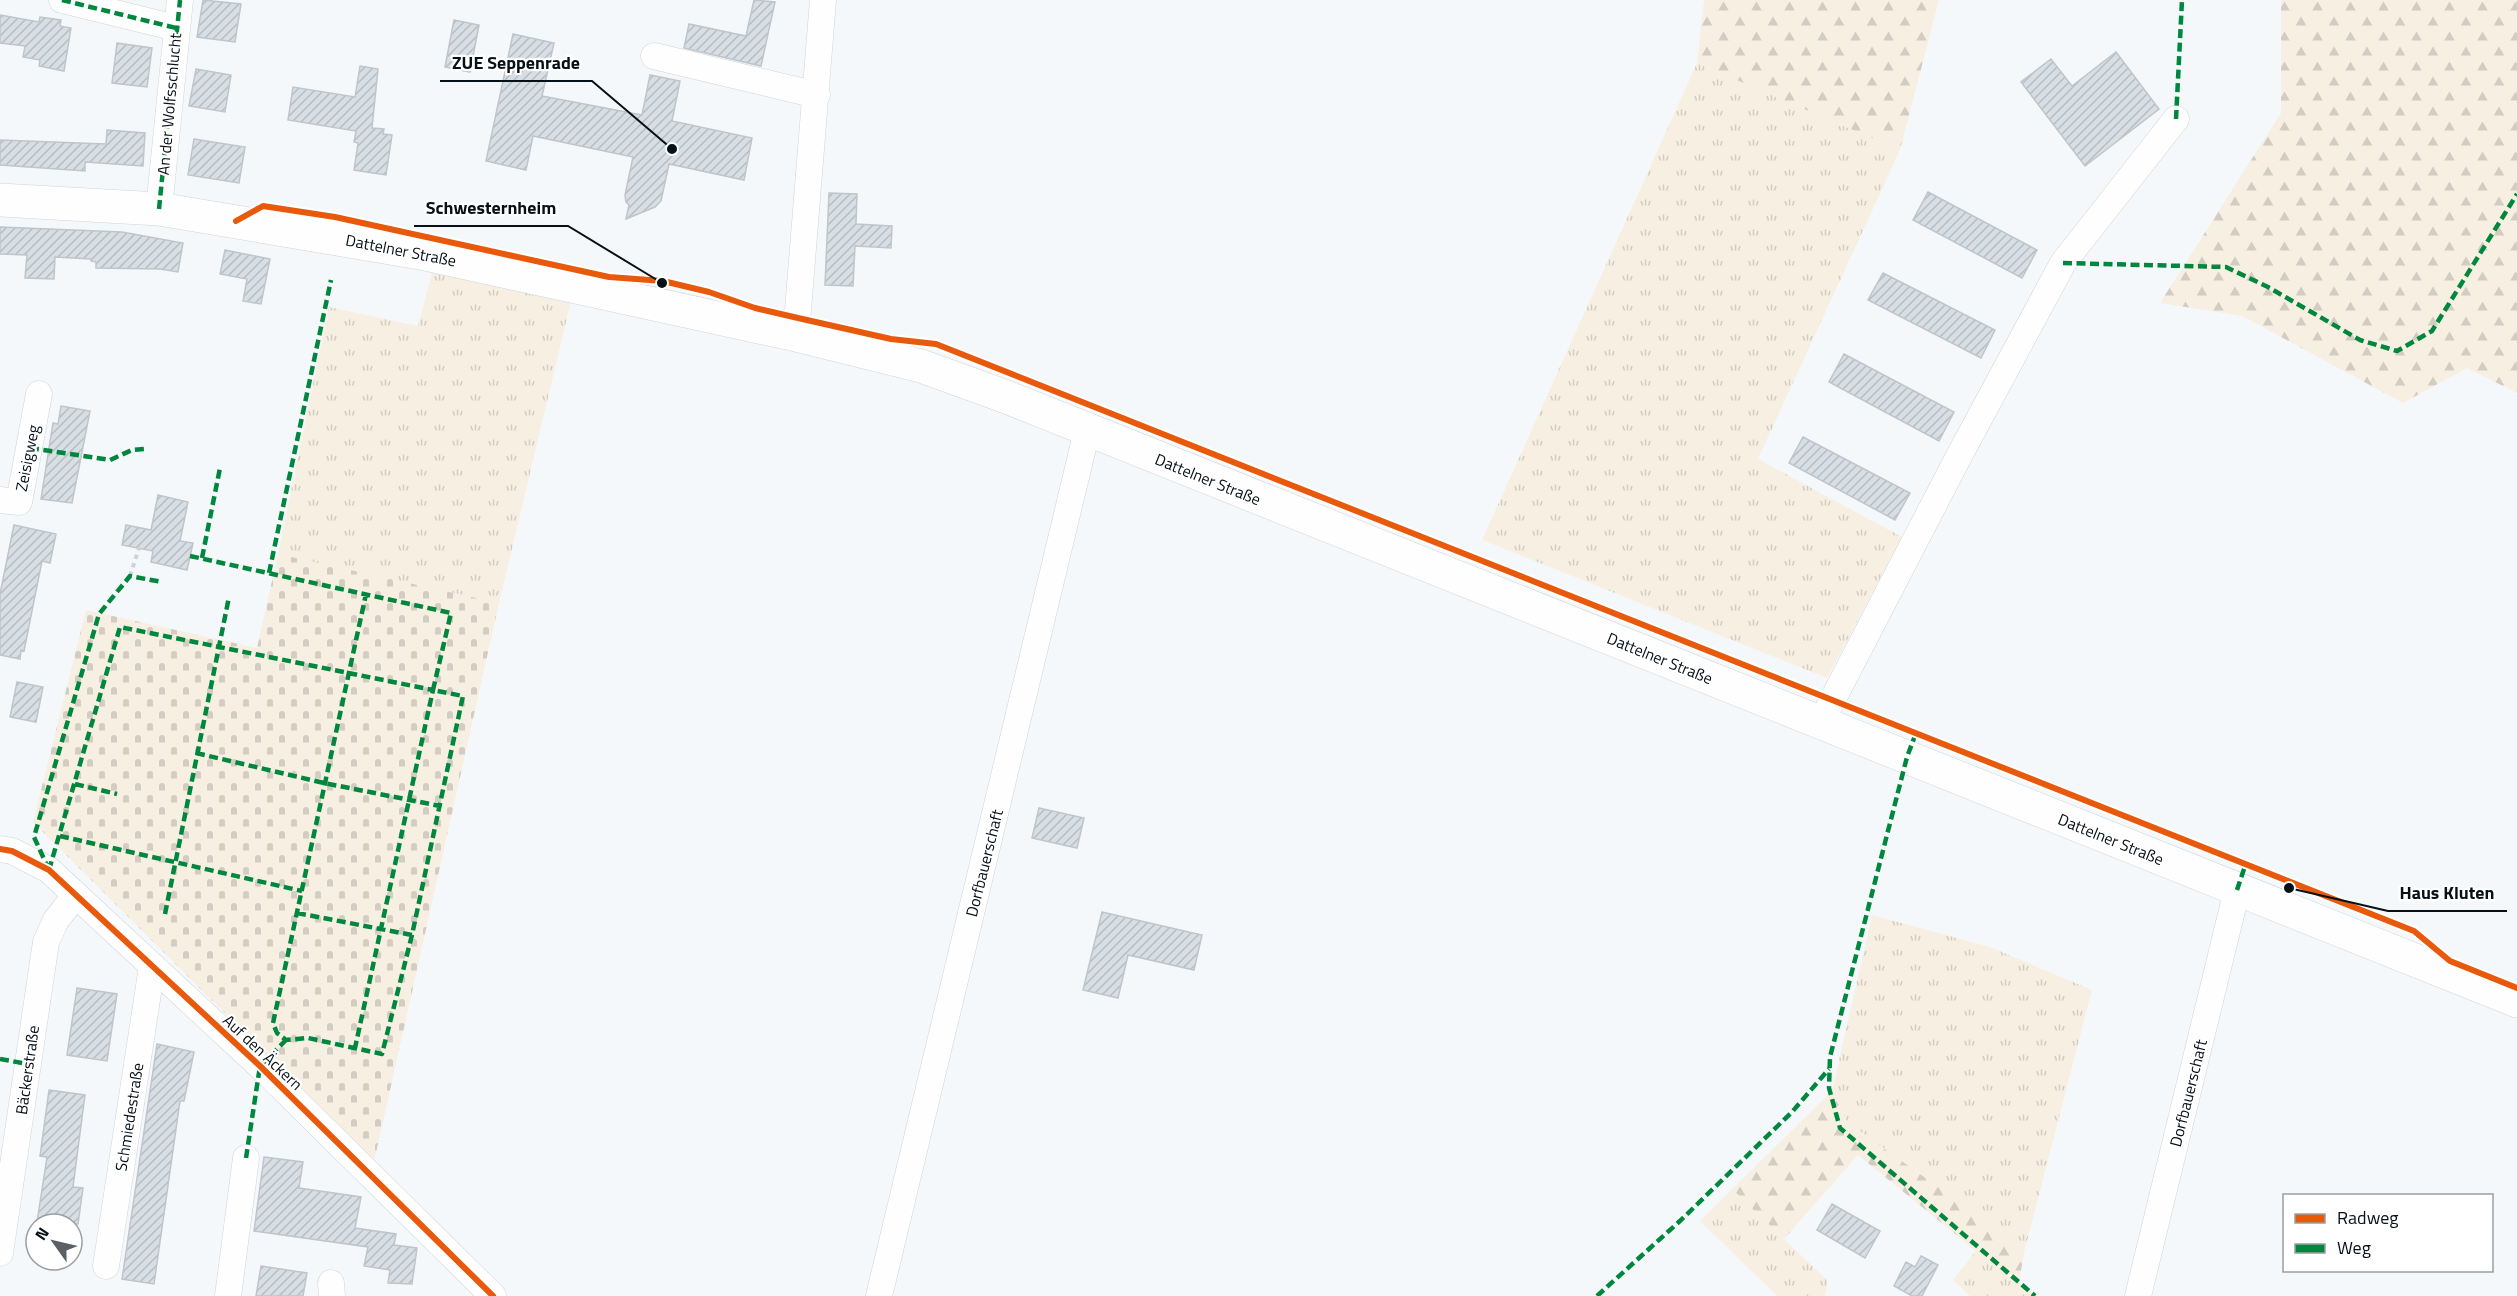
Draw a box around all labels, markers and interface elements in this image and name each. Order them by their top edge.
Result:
street label: An der Wolfsschlucht [151,32,187,176]
callout: ZUE Seppenrade [440,45,592,81]
text: ZUE Seppenrade [452,49,580,76]
callout: Schwesternheim [414,190,568,226]
text: Schwesternheim [426,194,556,221]
street label: Dattelner Straße [344,228,458,272]
street label: Zeisigweg [9,423,45,493]
street label: Dattelner Straße [1152,447,1264,511]
street label: Dattelner Straße [1604,626,1716,690]
street label: Dorfbauerschaft [959,806,1009,919]
street label: Dattelner Straße [2055,807,2167,871]
callout: Haus Kluten [2388,875,2507,911]
text: Haus Kluten [2400,879,2494,906]
street label: Auf den Äckern [218,1009,308,1095]
street label: Bäckerstraße [9,1024,45,1116]
street label: Dorfbauerschaft [2163,1036,2213,1149]
street label: Schmiedestraße [109,1061,149,1173]
legend [2283,1194,2493,1272]
text: Radweg [2337,1204,2399,1231]
north arrow [24,1212,84,1272]
text: N [29,1222,55,1245]
text: Weg [2337,1234,2371,1261]

